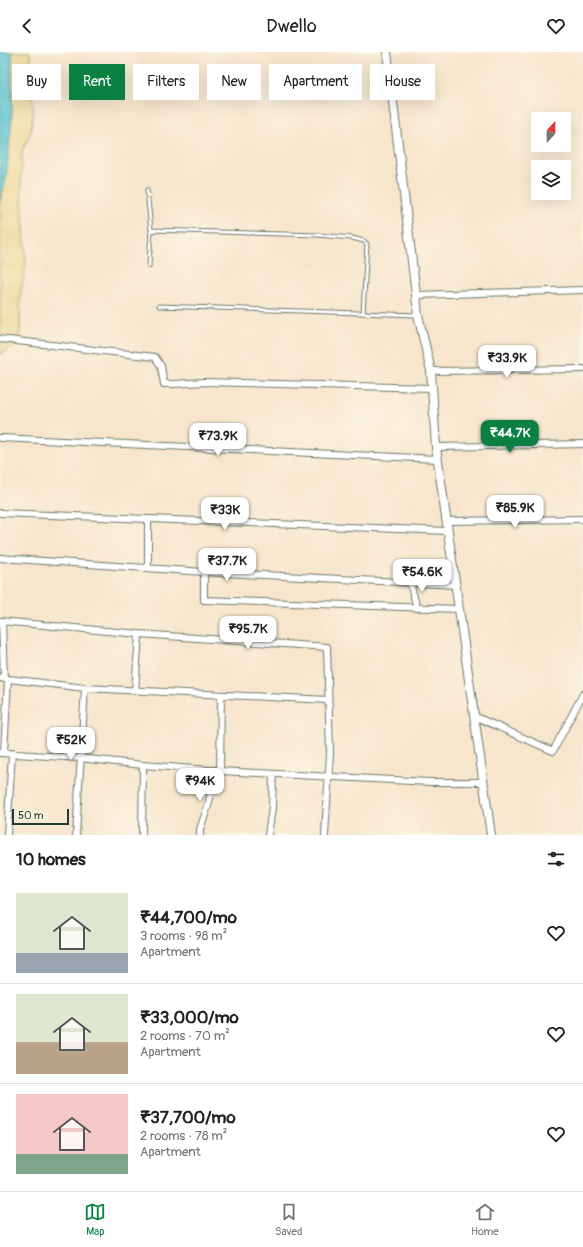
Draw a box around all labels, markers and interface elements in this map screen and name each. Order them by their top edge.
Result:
icon: back [16,15,38,37]
text: Dwello [266,15,317,38]
icon: heart [545,15,567,37]
chip: Buy [12,64,61,100]
chip: Rent [69,64,125,100]
chip: Filters [133,64,199,100]
chip: New [207,64,261,100]
chip: Apartment [269,64,362,100]
chip: House [370,64,435,100]
north arrow [531,112,571,152]
map controls [531,112,571,200]
button: layers [531,160,571,200]
pin: ₹33.9K [474,345,540,379]
text: ₹33.9K [487,350,527,366]
pin: ₹44.7K [477,420,543,454]
pin: ₹73.9K [185,423,251,457]
text: ₹44.7K [490,425,530,441]
text: ₹73.9K [198,428,238,444]
pin: ₹85.9K [482,495,548,529]
pin: ₹33K [201,497,249,531]
text: ₹85.9K [496,500,534,516]
text: ₹33K [210,502,240,518]
pin: ₹37.7K [194,548,260,582]
text: ₹37.7K [207,553,247,569]
pin: ₹54.6K [389,559,455,593]
text: ₹54.6K [402,564,442,580]
pin: ₹95.7K [215,616,281,650]
text: ₹95.7K [228,621,268,637]
pin: ₹52K [47,727,95,761]
text: ₹52K [56,732,86,748]
pin: ₹94K [176,768,224,802]
text: ₹94K [185,773,215,789]
scale bar [12,807,69,826]
text: 50 m [18,809,44,822]
icon: filters [545,848,567,870]
text: 10 homes [16,849,86,870]
text: ₹44,700/mo [140,907,237,928]
icon: home [48,909,96,957]
icon: heart [545,922,567,944]
text: 3 rooms · 98 m² [140,928,227,944]
text: Apartment [140,944,201,960]
text: ₹33,000/mo [140,1007,239,1028]
icon: home [48,1010,96,1058]
icon: heart [545,1023,567,1045]
text: 2 rooms · 70 m² [140,1028,230,1044]
text: Apartment [140,1044,201,1060]
text: ₹37,700/mo [140,1107,236,1128]
icon: home [48,1110,96,1158]
icon: heart [545,1123,567,1145]
text: 2 rooms · 78 m² [140,1128,227,1144]
text: Apartment [140,1144,201,1160]
tab: Map [84,1201,106,1238]
tab: Saved [275,1201,302,1238]
tab: Home [471,1201,499,1238]

